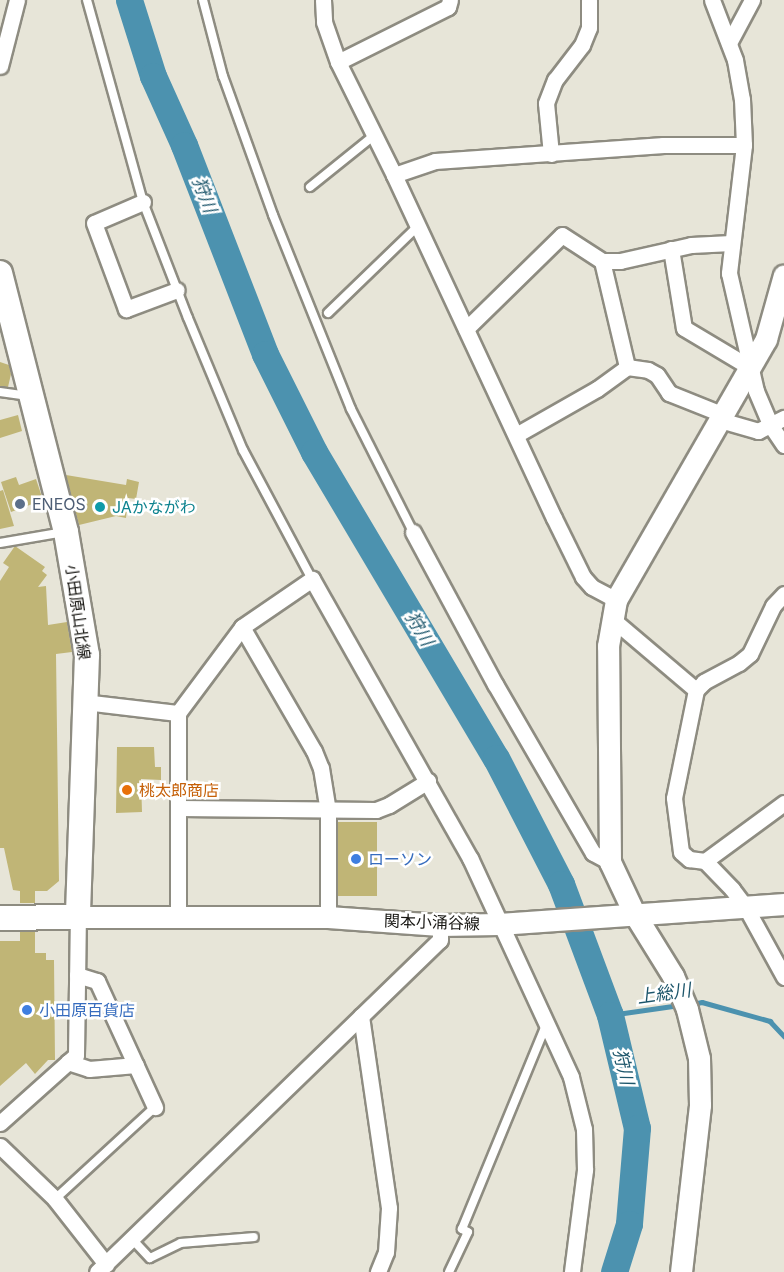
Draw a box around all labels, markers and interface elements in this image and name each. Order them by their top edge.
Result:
water label: 狩川 [187,174,221,216]
place label: ENEOS [32,494,86,514]
marker: ENEOS [13,497,27,511]
place label: JAかながわ [112,497,196,517]
marker: JAかながわ [93,500,107,514]
street label: 小田原山北線 [62,563,94,661]
water label: 狩川 [400,608,438,650]
place label: 桃太郎商店 [139,780,219,800]
marker: 桃太郎商店 [120,783,134,797]
place label: ローソン [368,849,432,869]
marker: ローソン [349,852,363,866]
street label: 関本小涌谷線 [384,911,480,933]
water label: 上総川 [636,980,692,1008]
place label: 小田原百貨店 [39,1000,135,1020]
marker: 小田原百貨店 [20,1003,34,1017]
water label: 狩川 [608,1047,638,1087]

